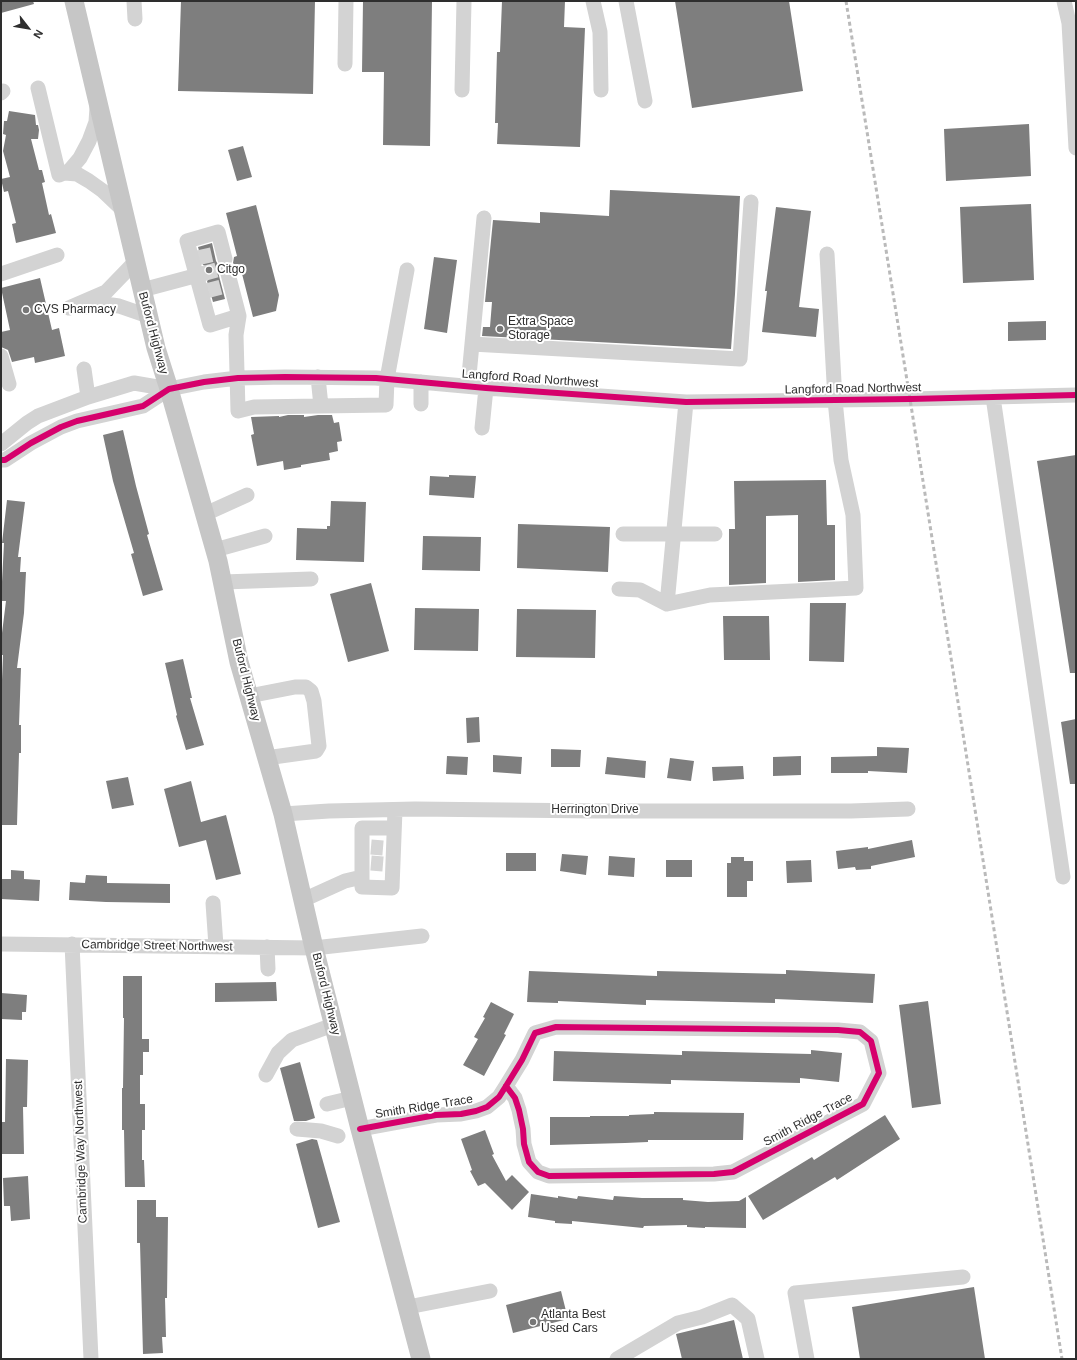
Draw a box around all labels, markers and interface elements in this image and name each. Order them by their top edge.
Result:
north arrow [8,8,48,48]
text: N [31,28,45,41]
place label: Citgo [217,263,245,277]
marker: Citgo [204,265,214,275]
street label: Buford Highway [135,290,171,376]
place label: CVS Pharmacy [34,303,116,317]
marker: CVS Pharmacy [21,305,31,315]
place label: Extra Space Storage [508,315,573,343]
marker: Extra Space Storage [495,324,505,334]
street label: Langford Road Northwest [461,367,599,391]
street label: Langford Road Northwest [785,381,921,397]
street label: Buford Highway [229,637,263,723]
street label: Herrington Drive [551,803,639,817]
street label: Cambridge Street Northwest [81,937,233,955]
street label: Buford Highway [309,951,343,1037]
street label: Cambridge Way Northwest [71,1080,91,1224]
street label: Smith Ridge Trace [761,1090,855,1150]
street label: Smith Ridge Trace [374,1092,474,1122]
place label: Atlanta Best Used Cars [541,1308,606,1336]
marker: Atlanta Best Used Cars [528,1317,538,1327]

